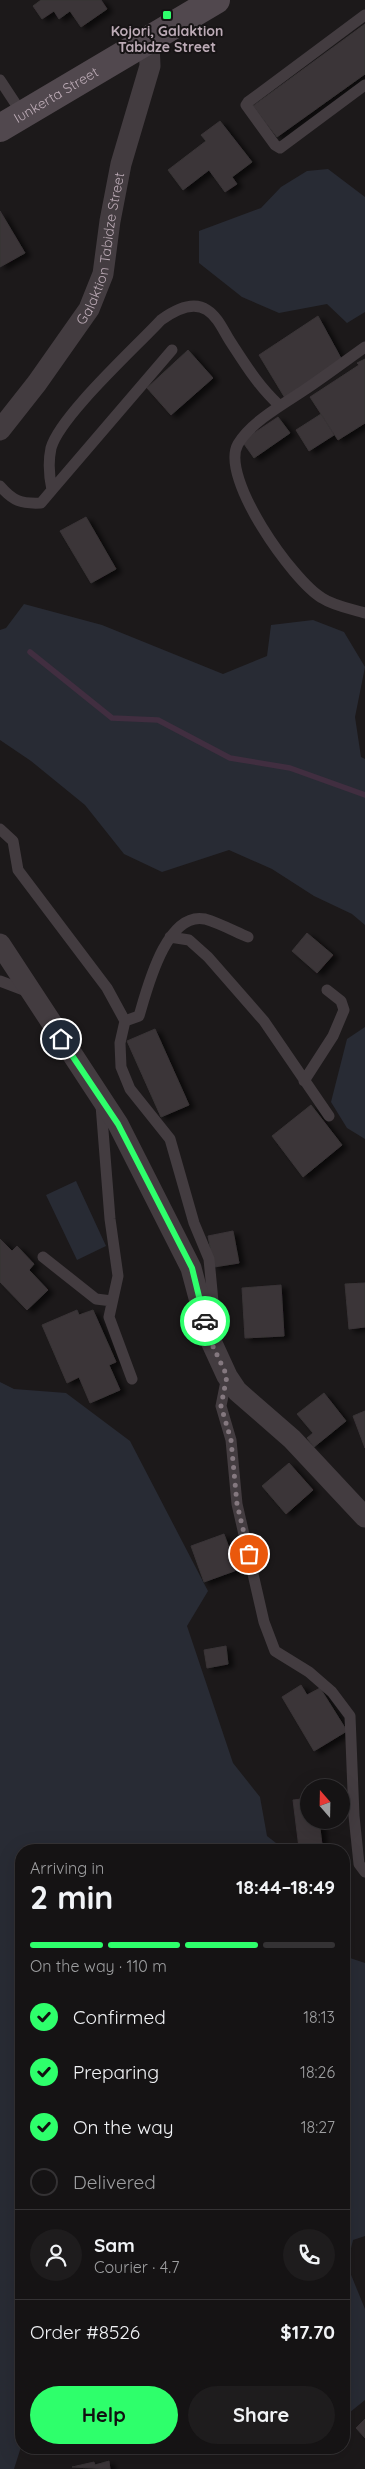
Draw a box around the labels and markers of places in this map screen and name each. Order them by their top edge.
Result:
marker: Kojori, Galaktion Tabidze Street [161,9,173,21]
place label: Kojori, Galaktion Tabidze Street [111,22,223,56]
pin [40,1018,82,1060]
pin [228,1533,270,1575]

